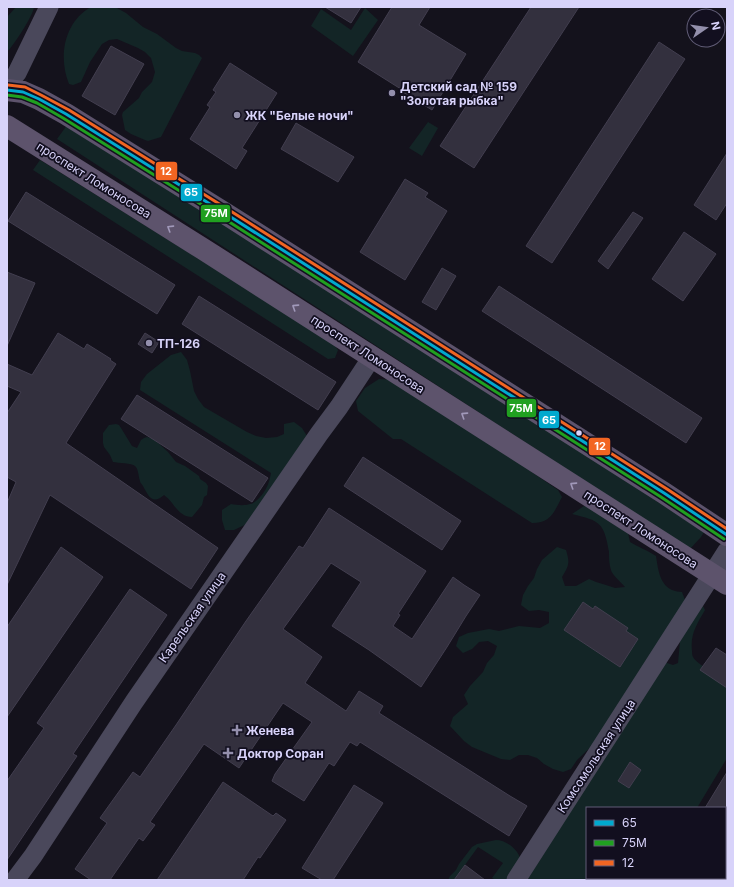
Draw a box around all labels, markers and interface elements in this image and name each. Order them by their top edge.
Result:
north arrow [686,8,726,48]
text: N [708,20,724,31]
place label: Детский сад № 159 "Золотая рыбка" [400,79,517,108]
marker: Детский сад № 159 "Золотая рыбка" [387,88,397,98]
place label: ЖК "Белые ночи" [245,108,354,123]
marker: ЖК "Белые ночи" [232,110,242,120]
street label: проспект Ломоносова [34,139,154,221]
line badge: 12 [155,161,178,181]
text: 12 [160,164,172,178]
line badge: 65 [180,183,203,202]
text: 65 [184,185,198,199]
line badge: 75М [200,204,231,223]
text: 75М [204,206,228,220]
one-way arrow [167,225,174,233]
one-way arrow [292,305,299,312]
street label: проспект Ломоносова [308,312,428,396]
place label: ТП-126 [157,336,200,351]
marker: ТП-126 [144,338,154,348]
line badge: 75М [506,398,537,418]
text: 75М [509,401,533,415]
line badge: 65 [538,410,560,429]
one-way arrow [461,413,468,420]
text: 65 [542,413,556,427]
unlabelled marker [574,428,584,438]
line badge: 12 [588,437,611,456]
text: 12 [594,439,606,453]
one-way arrow [570,483,577,490]
street label: проспект Ломоносова [581,487,701,571]
street label: Карельская улица [155,569,229,665]
street label: Комсомольская улица [554,696,638,816]
place label: Женева [246,723,294,738]
marker: Женева [231,724,243,736]
place label: Доктор Соран [237,746,324,761]
marker: Доктор Соран [222,747,234,759]
legend [586,807,726,879]
text: 65 [622,815,637,830]
text: 75М [622,835,647,850]
text: 12 [622,855,634,870]

